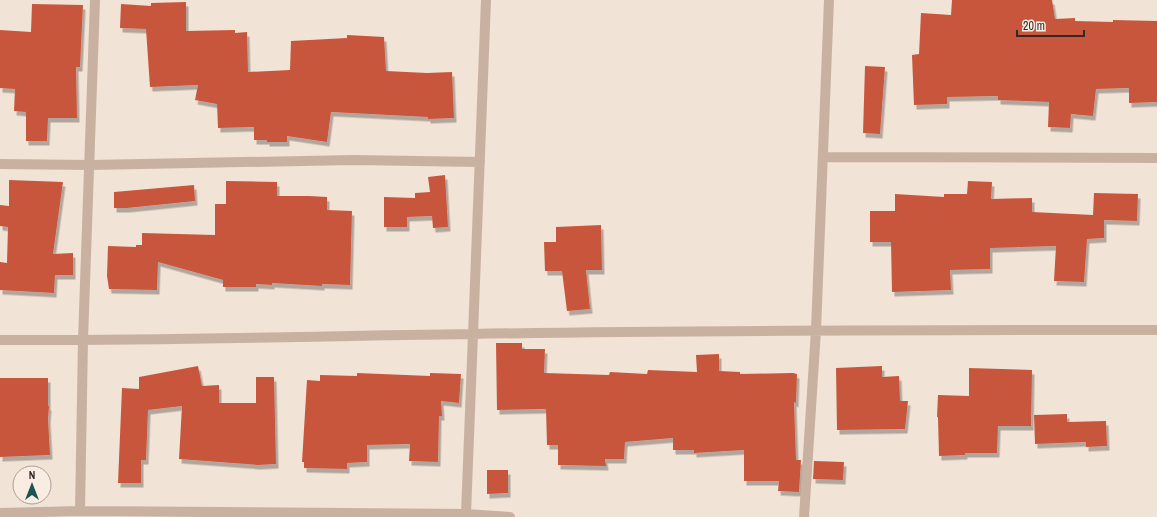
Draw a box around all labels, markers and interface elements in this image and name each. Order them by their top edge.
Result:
scale bar [1017,12,1084,38]
text: 20 m [1023,18,1045,34]
north arrow [12,465,52,505]
text: N [29,468,35,482]

